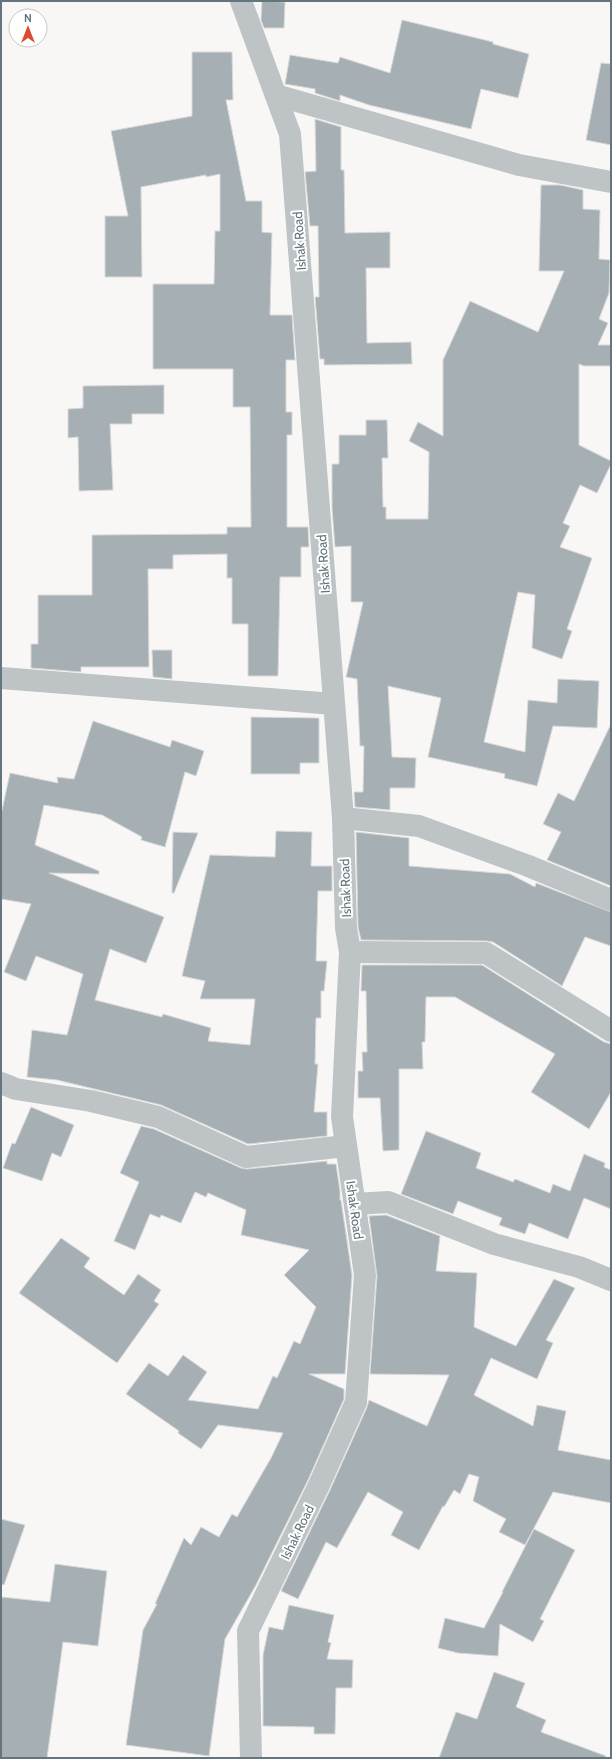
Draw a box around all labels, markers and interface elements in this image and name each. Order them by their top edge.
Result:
north arrow [8,8,48,48]
text: N [24,11,32,25]
street label: Ishak Road [289,211,309,271]
street label: Ishak Road [313,534,333,594]
street label: Ishak Road [336,858,354,918]
street label: Ishak Road [343,1180,367,1240]
street label: Ishak Road [277,1502,317,1562]

